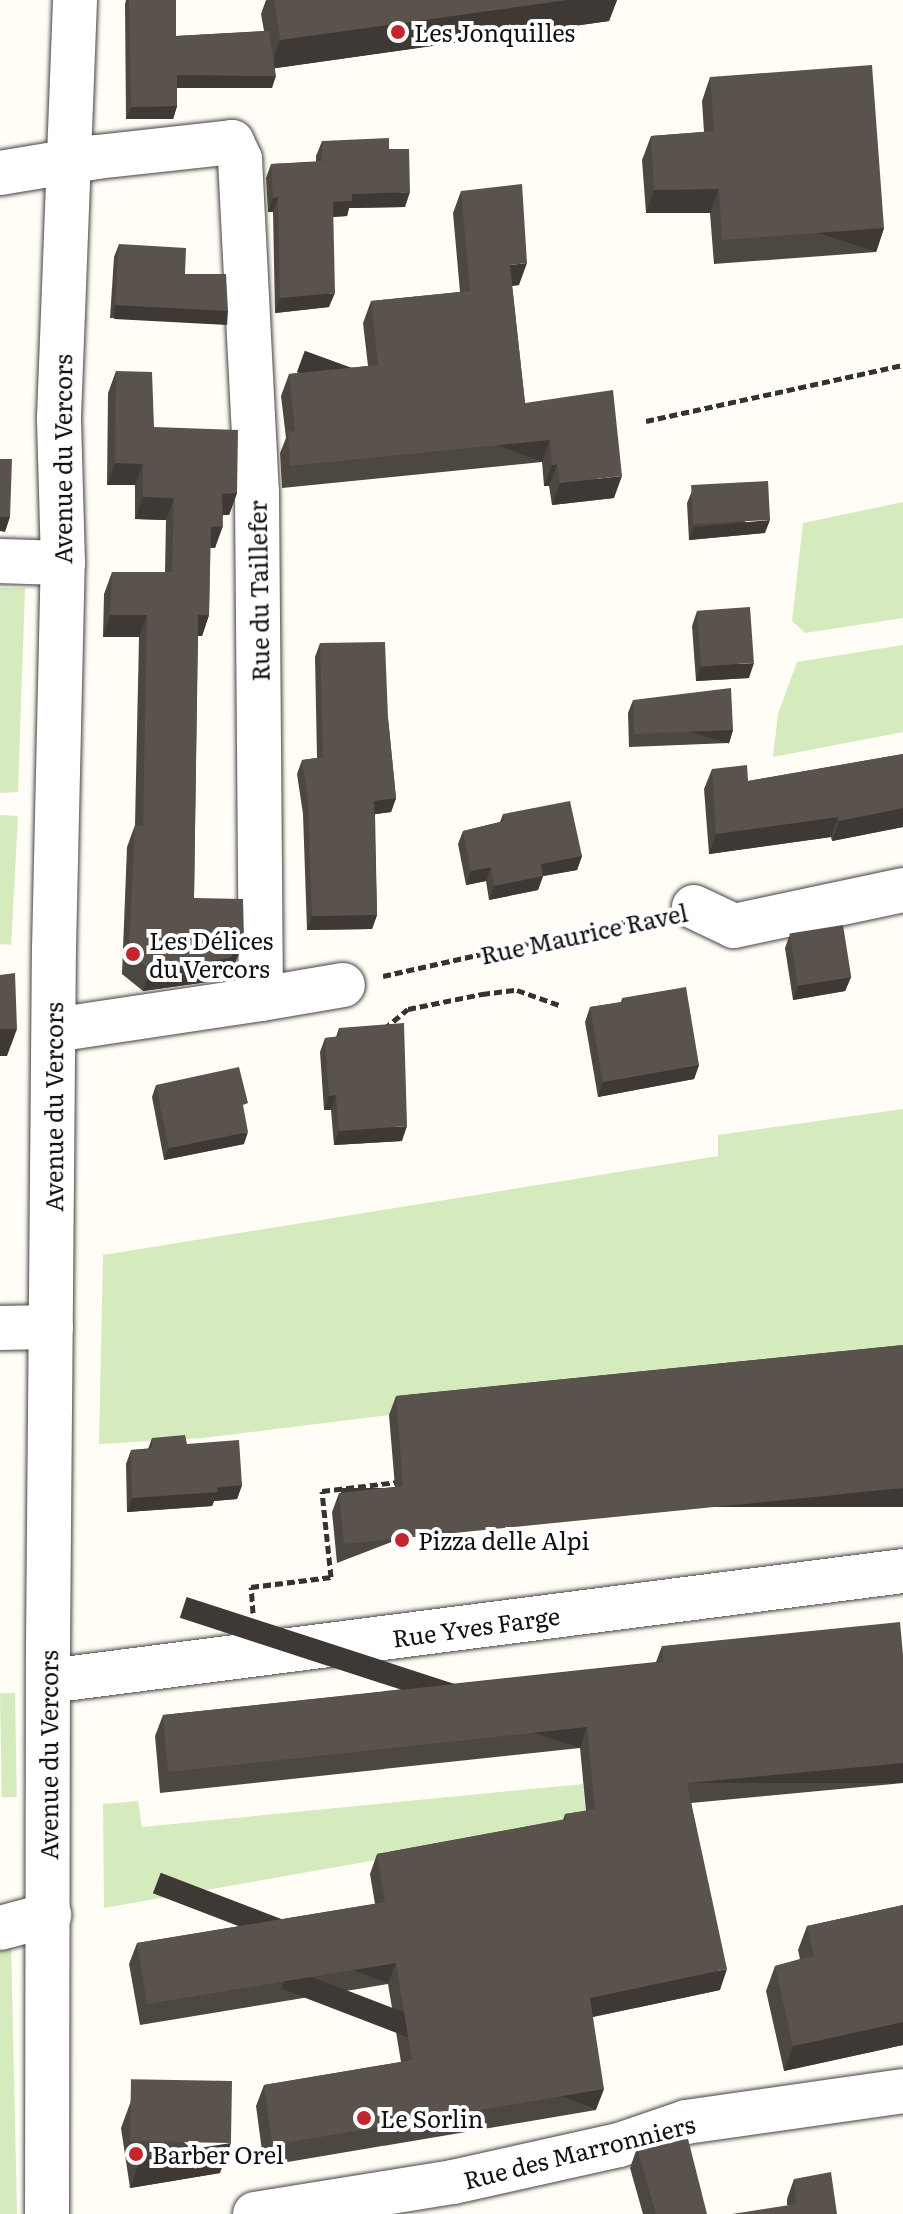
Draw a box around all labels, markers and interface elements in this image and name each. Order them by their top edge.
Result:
place label: Les Jonquilles [414,18,575,46]
marker: Les Jonquilles [389,23,407,41]
street label: Avenue du Vercors [48,354,76,564]
street label: Rue du Taillefer [242,500,274,682]
street label: Rue Maurice Ravel [478,897,690,969]
place label: Les Délices du Vercors [149,926,273,982]
marker: Les Délices du Vercors [124,945,142,963]
street label: Avenue du Vercors [39,1002,67,1212]
place label: Pizza delle Alpi [418,1526,590,1554]
marker: Pizza delle Alpi [393,1531,411,1549]
street label: Rue Yves Farge [390,1600,562,1652]
street label: Avenue du Vercors [34,1650,62,1860]
place label: Le Sorlin [380,2104,484,2132]
street label: Rue des Marronniers [460,2108,698,2194]
marker: Le Sorlin [355,2109,373,2127]
place label: Barber Orel [152,2140,284,2168]
marker: Barber Orel [127,2145,145,2163]

